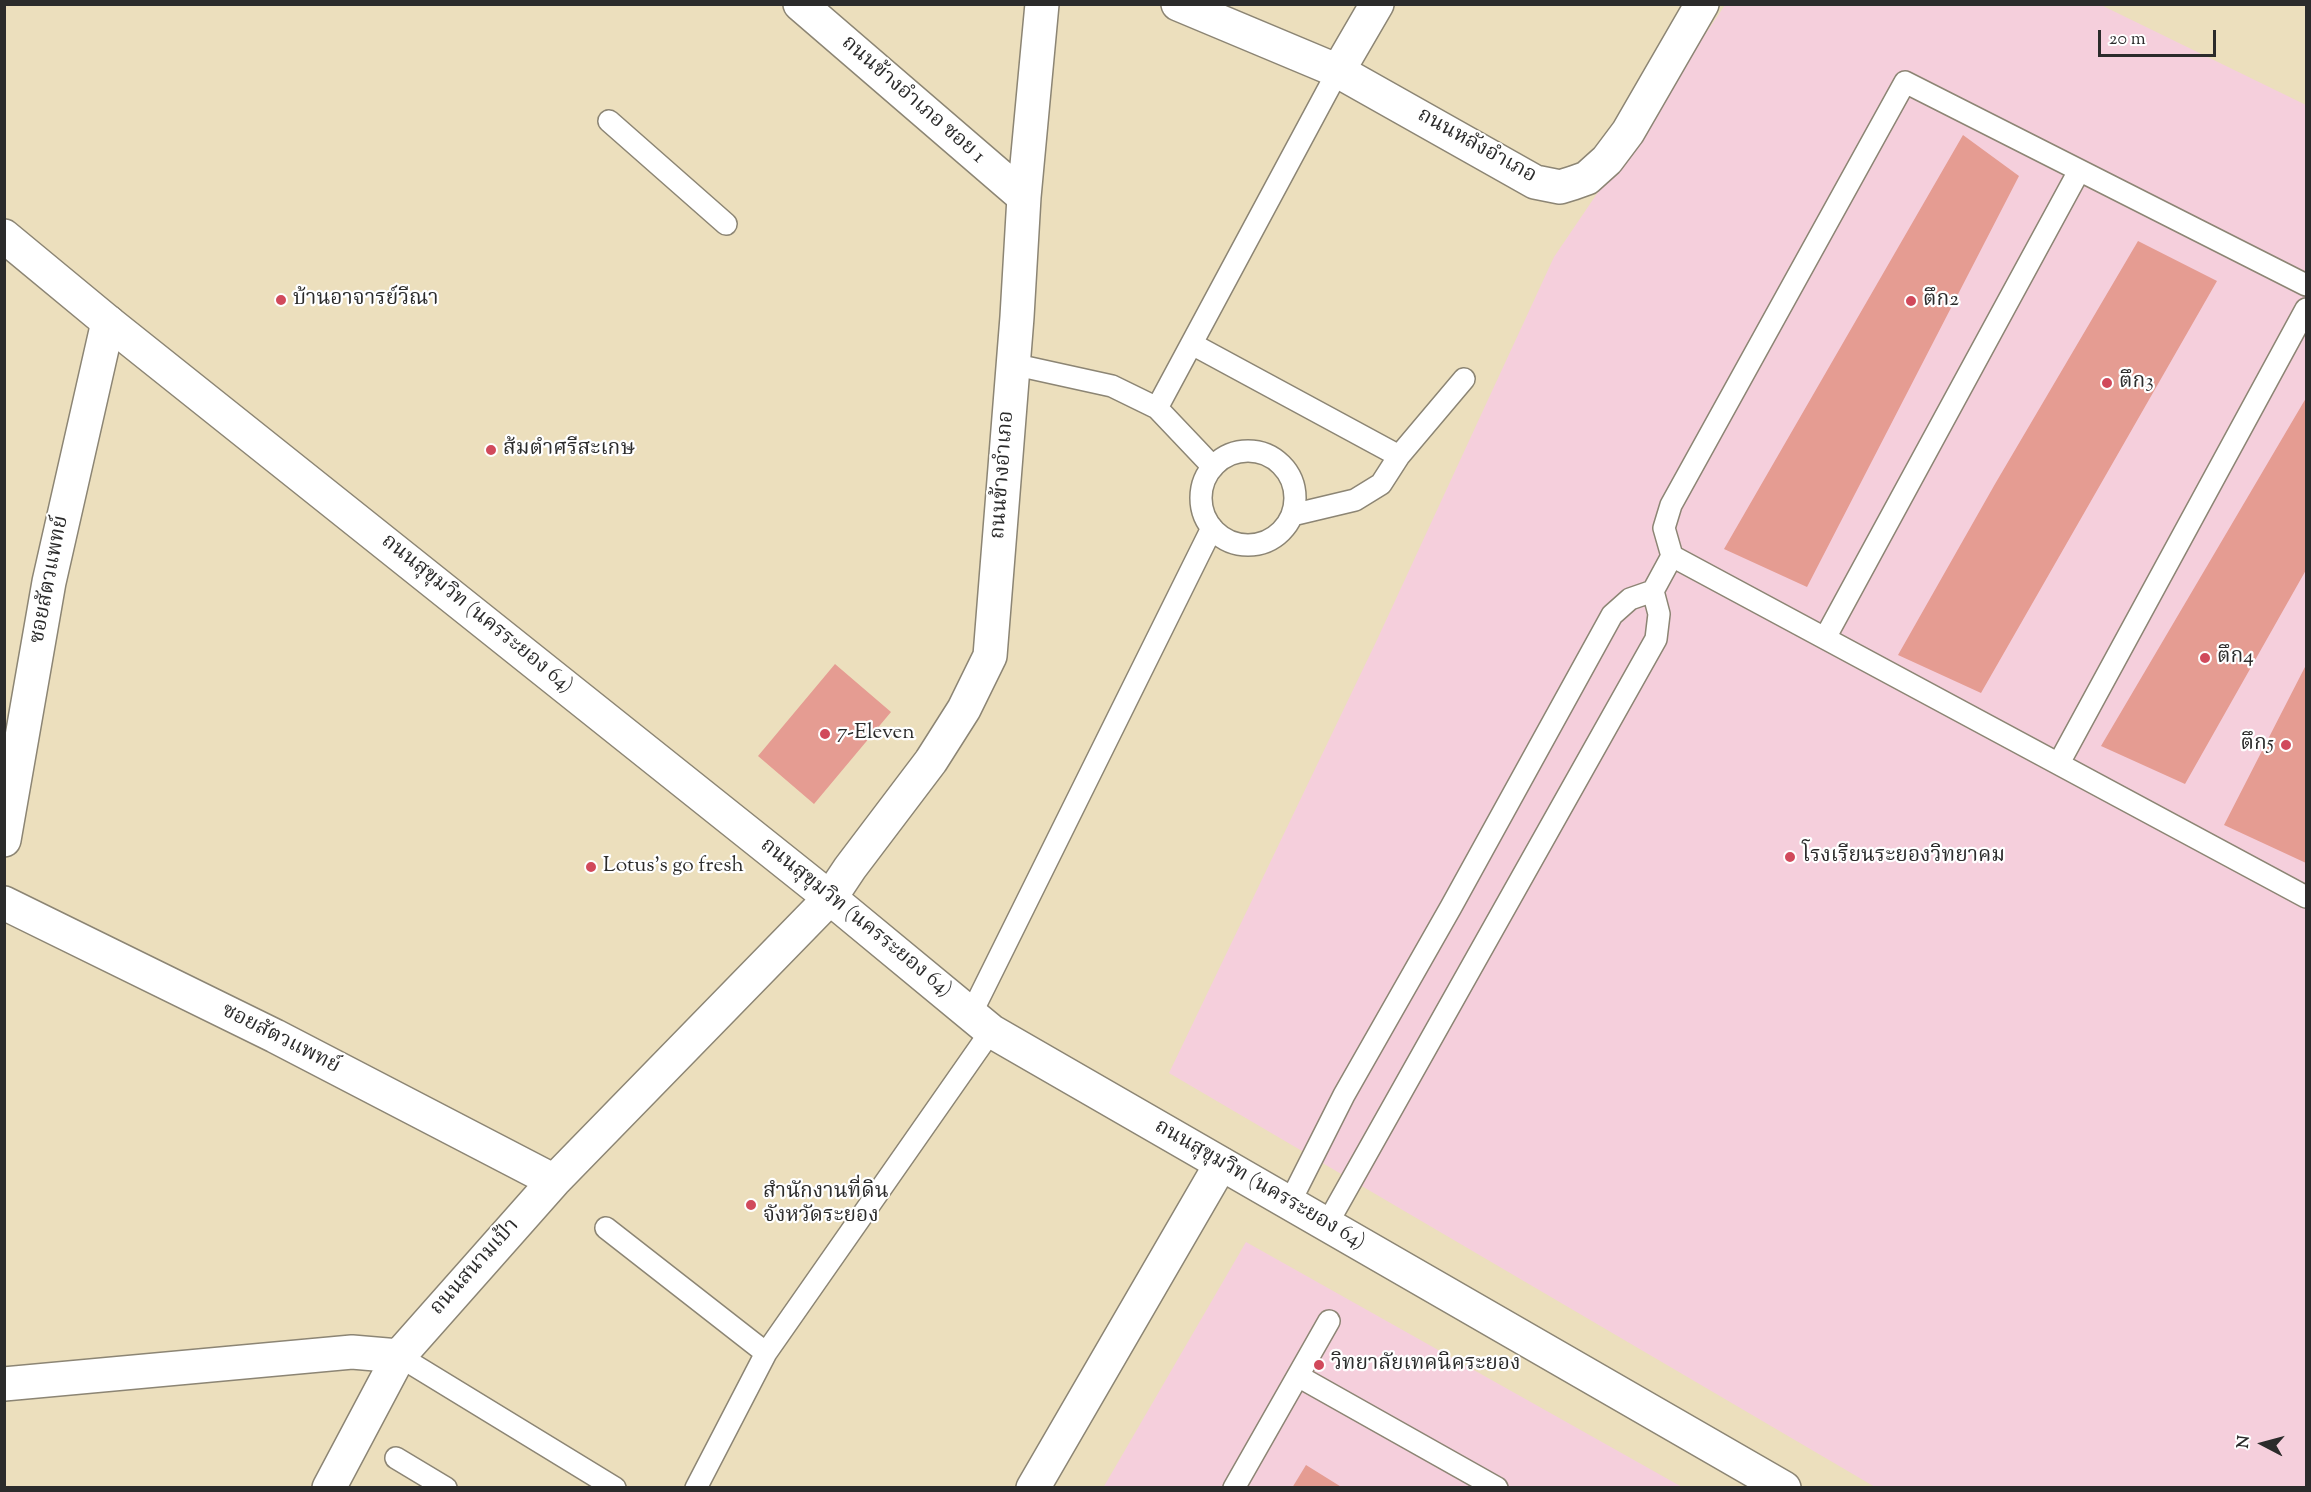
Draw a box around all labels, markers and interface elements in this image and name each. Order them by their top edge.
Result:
scale bar [2101,18,2220,56]
text: 20 m [2109,27,2146,53]
street label: ถนนข้างอำเภอ ซอย 1 [835,32,989,170]
street label: ถนนหลังอำเภอ [1412,104,1540,190]
place label: บ้านอาจารย์วีณา [293,287,439,313]
place label: ตึก2 [1923,288,1959,314]
marker: บ้านอาจารย์วีณา [274,293,288,307]
marker: ตึก2 [1904,294,1918,308]
place label: ตึก3 [2119,370,2154,396]
marker: ตึก3 [2100,376,2114,390]
street label: ถนนข้างอำเภอ [987,410,1021,540]
place label: ส้มตำศรีสะเกษ [503,437,635,463]
marker: ส้มตำศรีสะเกษ [484,443,498,457]
street label: ซอยสัตวแพทย์ [26,514,76,646]
street label: ถนนสุขุมวิท (นครระยอง 64) [375,530,577,700]
place label: ตึก4 [2217,645,2254,671]
marker: ตึก4 [2198,651,2212,665]
place label: 7-Eleven [837,721,915,747]
marker: 7-Eleven [818,727,832,741]
place label: ตึก5 [2241,732,2274,758]
marker: ตึก5 [2279,738,2293,752]
street label: ถนนสุขุมวิท (นครระยอง 64) [754,834,956,1004]
place label: โรงเรียนระยองวิทยาคม [1802,844,2005,870]
marker: โรงเรียนระยองวิทยาคม [1783,850,1797,864]
place label: Lotus's go fresh [603,854,744,880]
marker: Lotus's go fresh [584,860,598,874]
street label: ซอยสัตวแพทย์ [217,999,343,1081]
street label: ถนนสุขุมวิท (นครระยอง 64) [1149,1115,1369,1257]
place label: สำนักงานที่ดิน จังหวัดระยอง [763,1180,889,1230]
marker: สำนักงานที่ดิน จังหวัดระยอง [744,1198,758,1212]
street label: ถนนสนามเป้า [426,1214,526,1322]
place label: วิทยาลัยเทคนิคระยอง [1331,1352,1521,1378]
marker: วิทยาลัยเทคนิคระยอง [1312,1358,1326,1372]
north arrow [2233,1414,2293,1474]
text: N [2232,1435,2257,1450]

